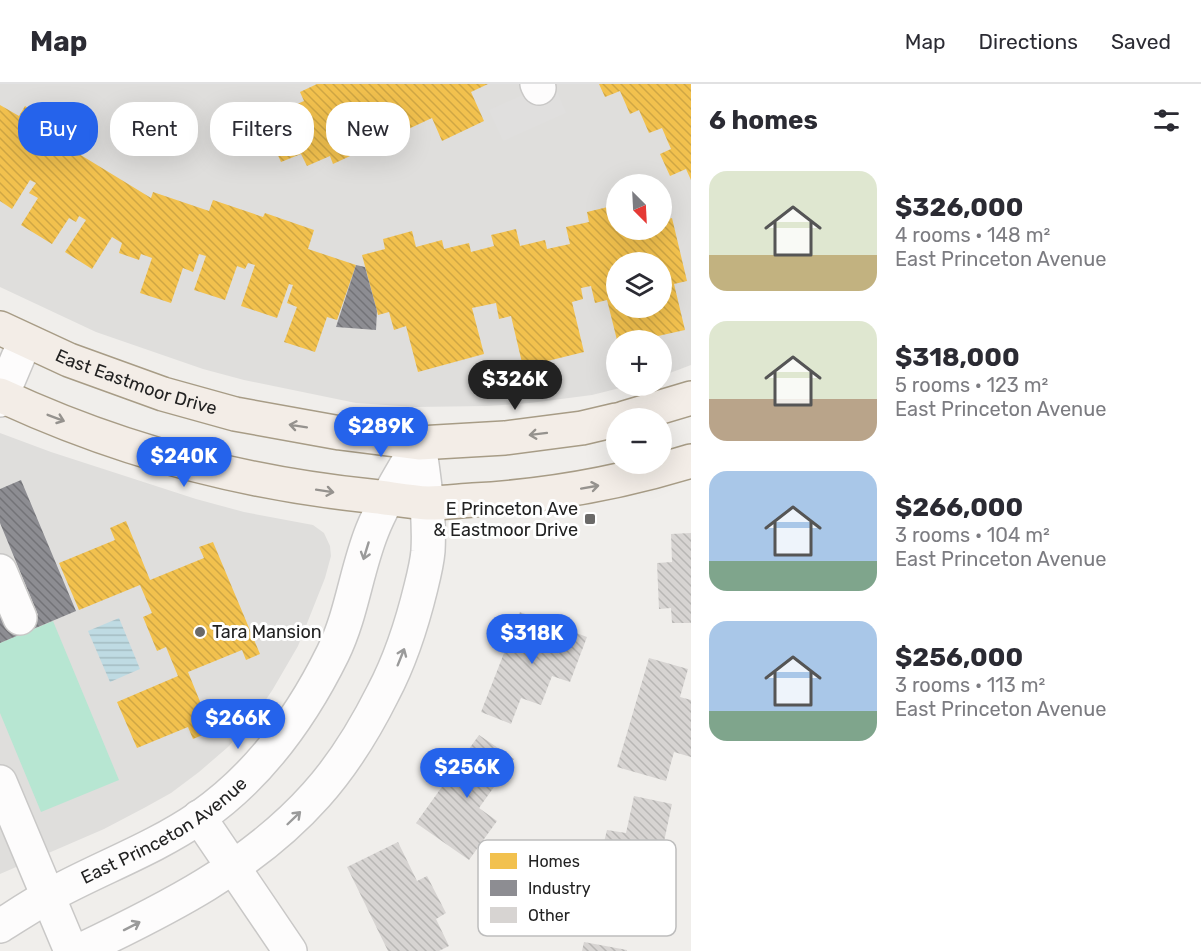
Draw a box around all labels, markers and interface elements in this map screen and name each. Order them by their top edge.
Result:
text: Map [30,25,87,58]
text: Map [905,29,946,54]
text: Directions [979,29,1078,54]
text: Saved [1111,29,1171,54]
chip: Buy [18,102,98,156]
chip: Rent [110,102,198,156]
chip: Filters [210,102,314,156]
chip: New [326,102,410,156]
icon: filters [1150,104,1183,137]
text: 6 homes [709,105,818,136]
north arrow [606,174,672,240]
map controls [606,174,672,474]
text: $326,000 [895,192,1023,223]
icon: home [757,195,829,267]
text: 4 rooms · 148 m² [895,223,1050,247]
text: East Princeton Avenue [895,247,1106,271]
button: layers [606,252,672,318]
button: + [606,330,672,396]
text: $318,000 [895,342,1020,373]
street label: East Eastmoor Drive [52,344,220,420]
icon: home [757,345,829,417]
pin: $326K [473,360,557,411]
text: $326K [482,367,548,391]
text: 5 rooms · 123 m² [895,373,1048,397]
text: East Princeton Avenue [895,397,1106,421]
pin: $289K [339,407,423,458]
button: − [606,408,672,474]
one-way arrow [46,414,65,425]
text: $289K [348,414,414,438]
one-way arrow [289,420,309,431]
one-way arrow [529,429,549,440]
pin: $240K [142,437,226,488]
text: $240K [151,444,217,468]
one-way arrow [580,481,599,492]
one-way arrow [314,485,334,496]
text: $266,000 [895,492,1023,523]
icon: home [757,495,829,567]
place label: E Princeton Ave & Eastmoor Drive [433,498,578,541]
marker: E Princeton Ave & Eastmoor Drive [583,512,597,526]
text: 3 rooms · 104 m² [895,523,1050,547]
one-way arrow [360,541,371,560]
text: East Princeton Avenue [895,547,1106,571]
pin: $318K [490,614,574,665]
place label: Tara Mansion [212,621,322,643]
text: $318K [500,621,564,645]
marker: Tara Mansion [193,625,207,639]
text: $256,000 [895,642,1023,673]
icon: home [757,645,829,717]
one-way arrow [396,648,407,666]
text: 3 rooms · 113 m² [895,673,1045,697]
text: East Princeton Avenue [895,697,1106,721]
pin: $266K [196,699,280,750]
text: $266K [205,706,271,730]
pin: $256K [425,748,509,799]
text: $256K [434,755,500,779]
street label: East Princeton Avenue [77,772,252,889]
one-way arrow [286,811,301,825]
legend [478,840,676,936]
text: Homes [528,852,580,871]
text: Industry [528,879,591,898]
text: Other [528,906,570,925]
one-way arrow [123,919,141,931]

